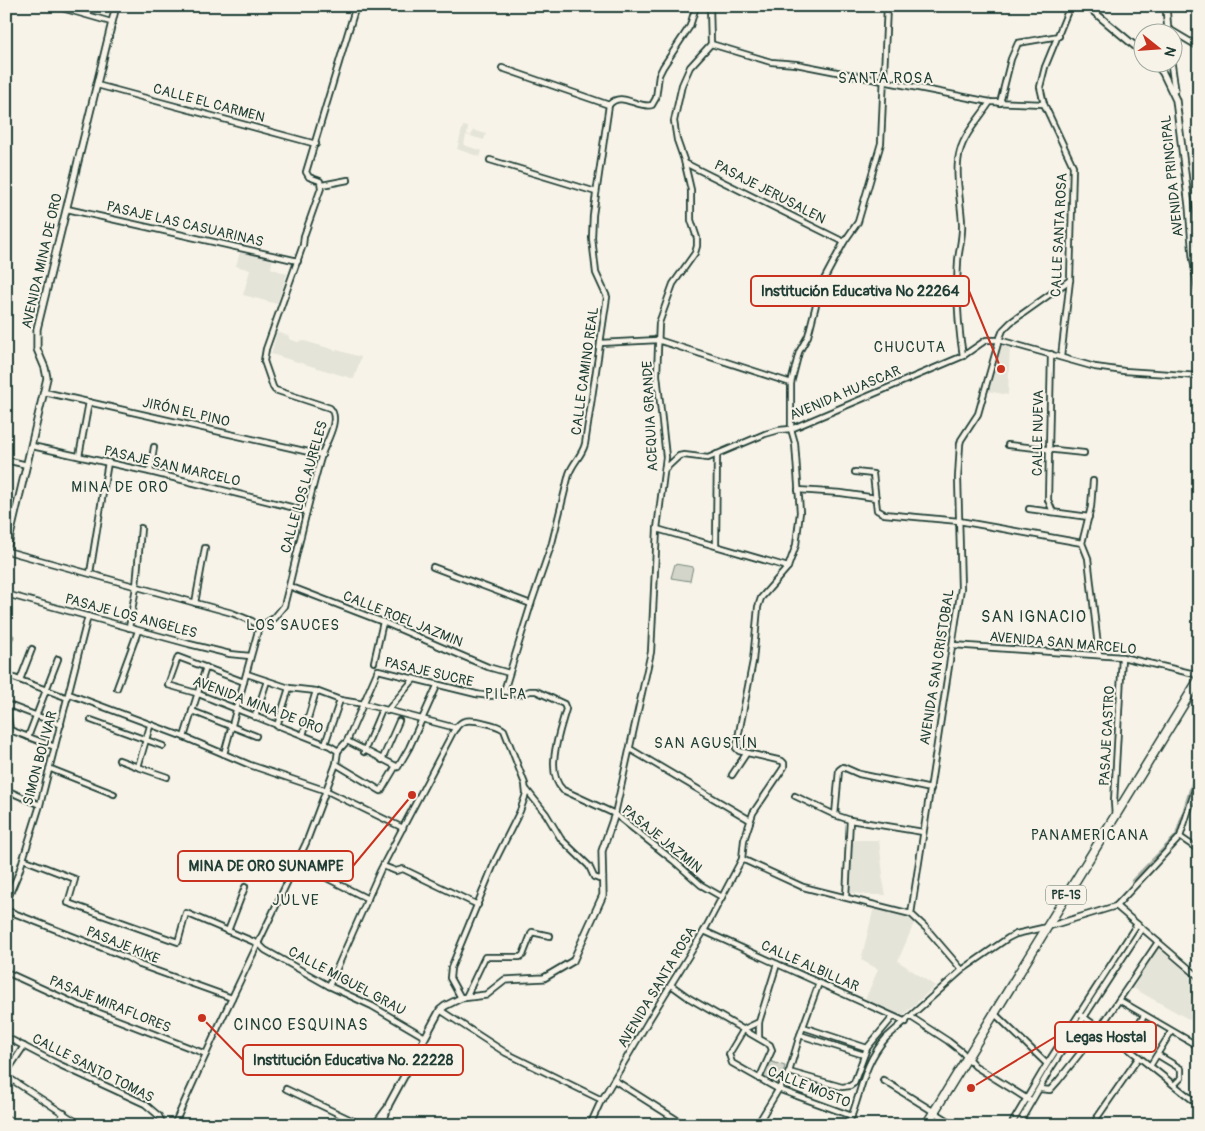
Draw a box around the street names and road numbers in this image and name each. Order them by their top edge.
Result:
street label: CALLE EL CARMEN [151,80,267,126]
street label: AVENIDA PRINCIPAL [1157,114,1187,238]
street label: PASAJE JERUSALEN [711,156,829,228]
street label: CALLE SANTA ROSA [1047,173,1071,297]
street label: AVENIDA MINA DE ORO [18,192,66,330]
street label: PASAJE LAS CASUARINAS [105,198,265,250]
street label: CALLE CAMINO REAL [568,306,602,436]
street label: ACEQUIA GRANDE [639,360,661,472]
street label: AVENIDA HUASCAR [787,362,903,424]
street label: CALLE NUEVA [1029,390,1047,476]
street label: JIRÓN EL PINO [141,393,232,430]
street label: CALLE LOS LAURELES [277,419,331,555]
street label: PASAJE SAN MARCELO [102,442,242,490]
street label: CALLE ROEL JAZMIN [341,587,465,651]
street label: AVENIDA SAN CRISTOBAL [916,588,958,746]
street label: PASAJE LOS ANGELES [63,590,199,642]
street label: AVENIDA SAN MARCELO [989,628,1137,658]
street label: PASAJE SUCRE [383,653,475,691]
street label: AVENIDA MINA DE ORO [190,672,326,738]
street label: PASAJE CASTRO [1096,685,1118,786]
street label: SIMON BOLIVAR [19,709,61,807]
street label: PASAJE JAZMIN [618,801,706,877]
road number: PE-1S [1046,886,1086,904]
street label: PASAJE KIKE [84,923,162,967]
street label: AVENIDA SANTA ROSA [614,923,700,1051]
street label: CALLE ALBILLAR [758,937,862,995]
street label: CALLE MIGUEL GRAU [285,943,409,1019]
street label: PASAJE MIRAFLORES [47,972,173,1036]
street label: CALLE SANTO TOMAS [29,1030,157,1106]
street label: CALLE MOSTO [765,1063,853,1111]

